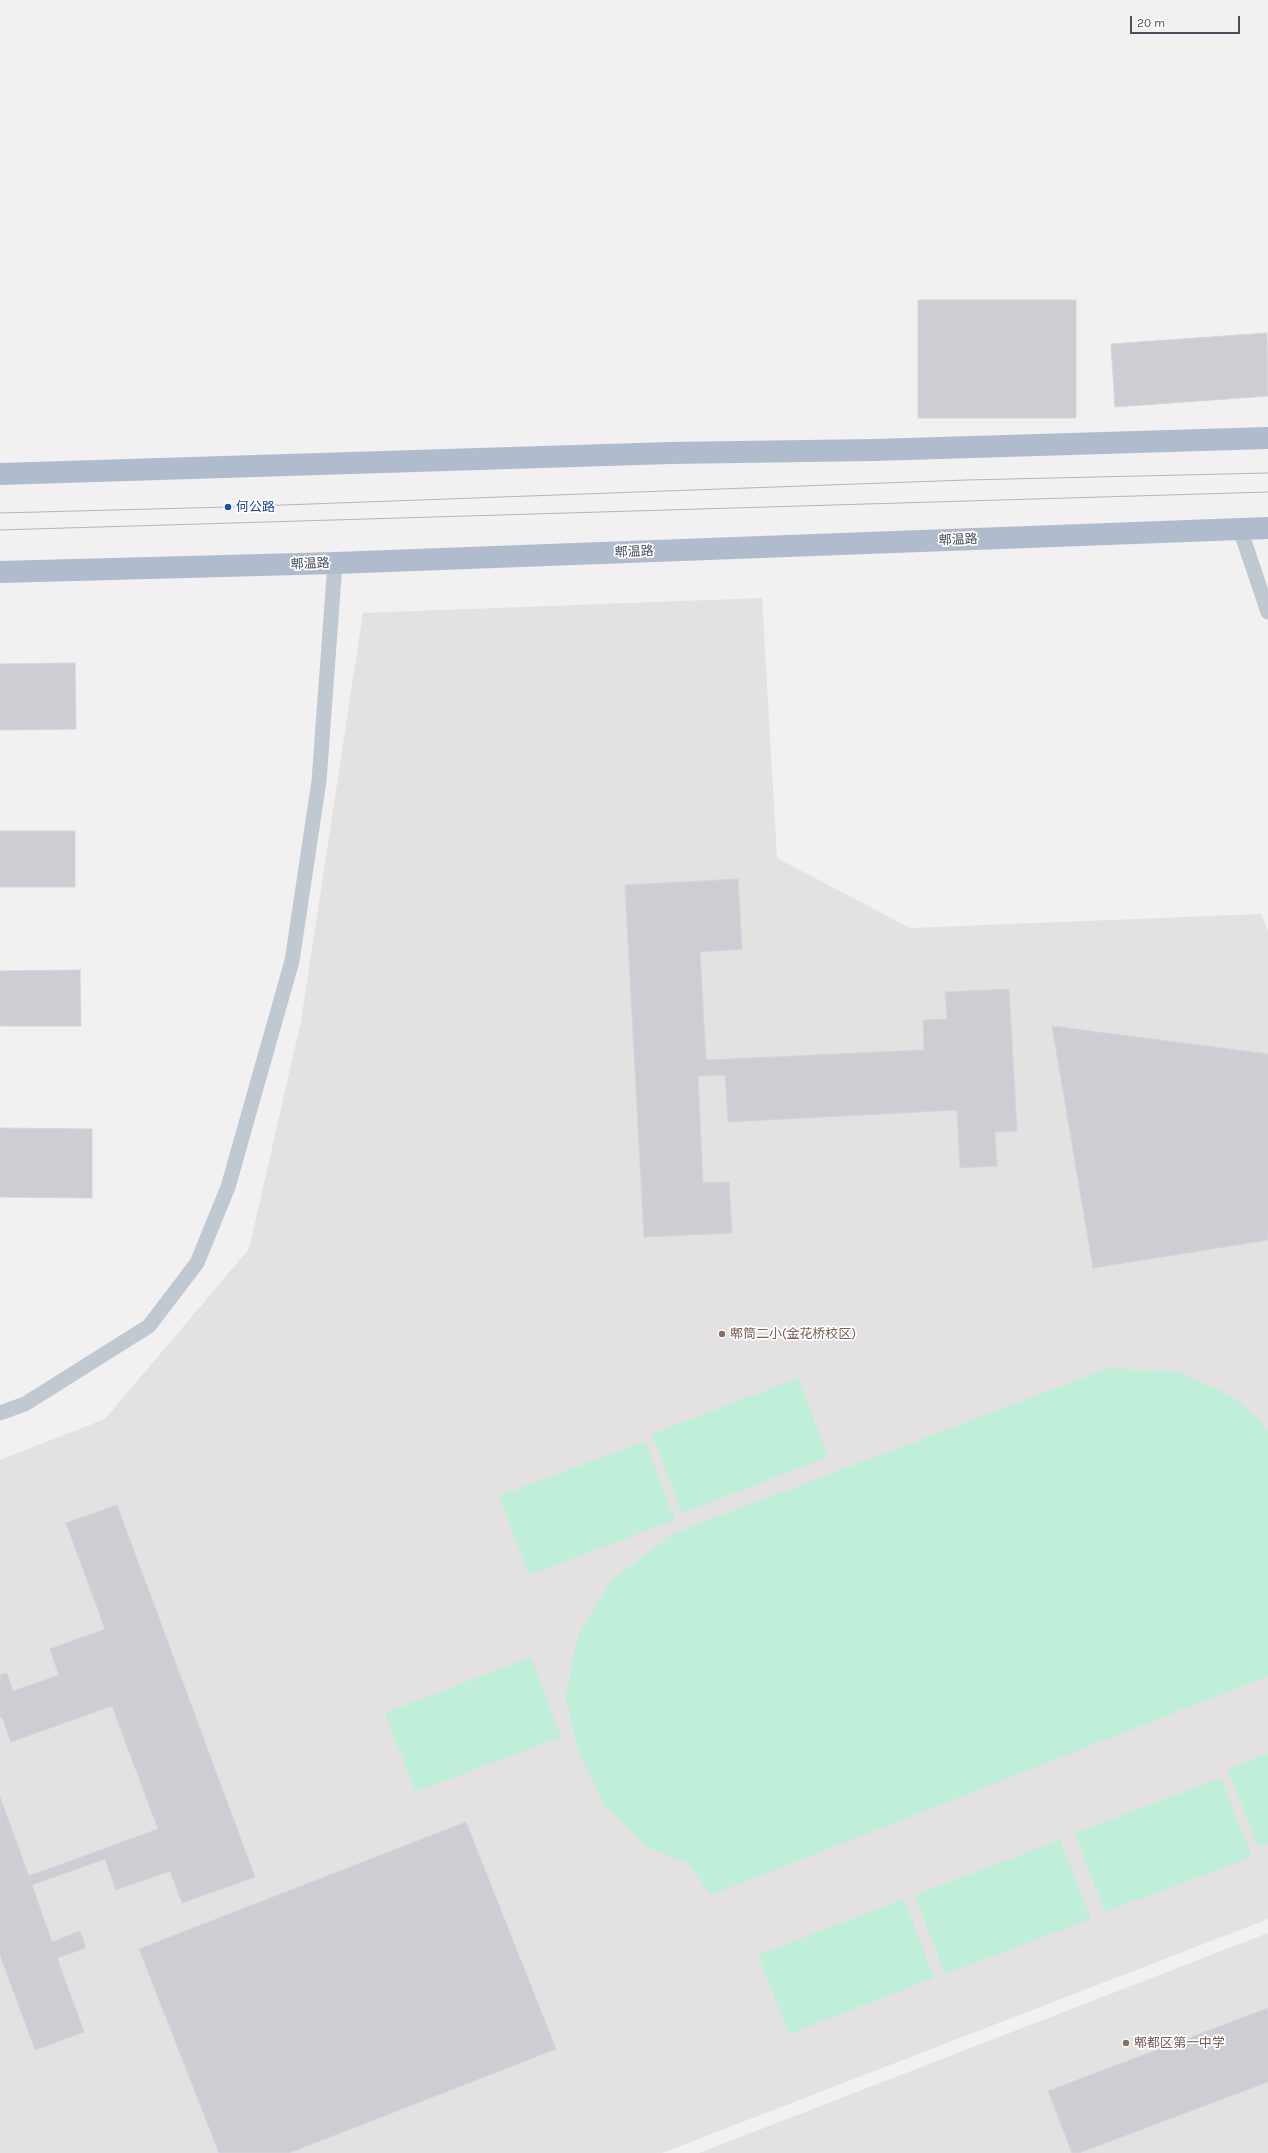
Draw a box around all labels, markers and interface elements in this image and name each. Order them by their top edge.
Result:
scale bar [1132,8,1242,34]
text: 20 m [1137,16,1165,30]
place label: 何公路 [236,499,275,515]
marker: 何公路 [223,502,233,512]
street label: 郫温路 [938,532,978,548]
street label: 郫温路 [614,544,654,560]
street label: 郫温路 [290,556,330,572]
place label: 郫筒二小(金花桥校区) [730,1326,856,1342]
marker: 郫筒二小(金花桥校区) [717,1329,727,1339]
place label: 郫都区第一中学 [1134,2035,1225,2051]
marker: 郫都区第一中学 [1121,2038,1131,2048]

